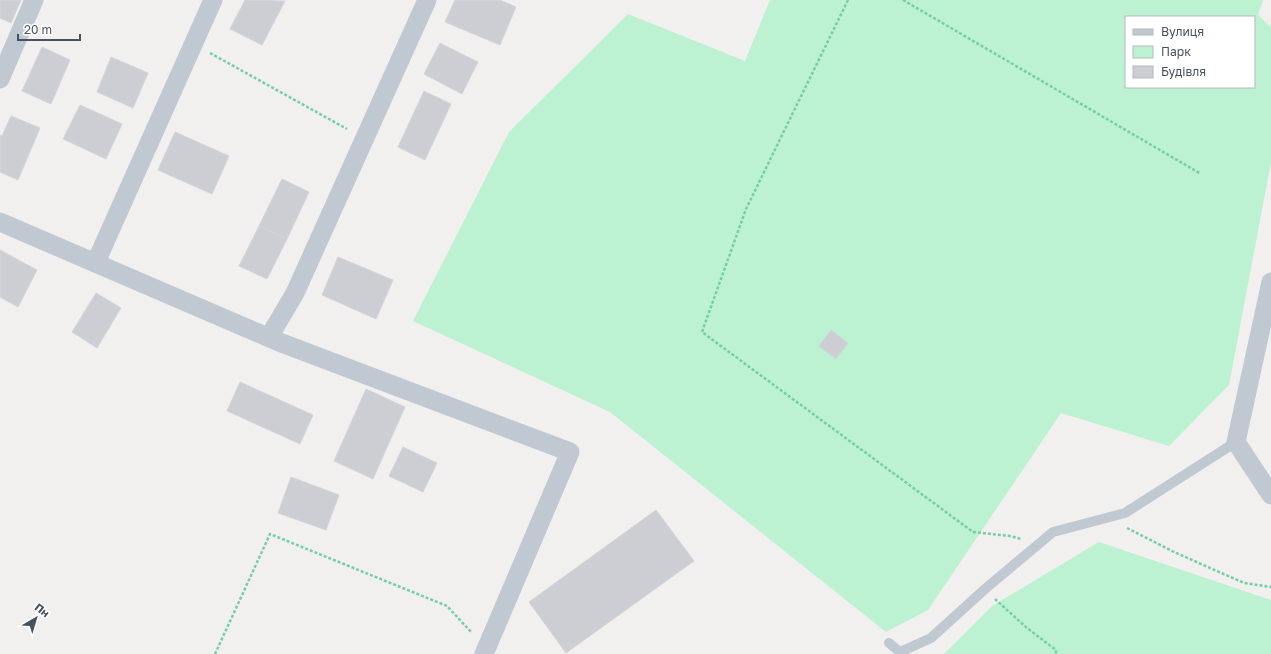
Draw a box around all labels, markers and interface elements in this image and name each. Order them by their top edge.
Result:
scale bar [18,16,80,42]
legend [1125,16,1255,88]
text: 20 m [24,22,52,37]
text: Вулиця [1161,24,1204,39]
text: Парк [1161,44,1191,59]
text: Будівля [1161,64,1206,79]
north arrow [16,598,56,638]
text: Пн [33,600,53,620]

